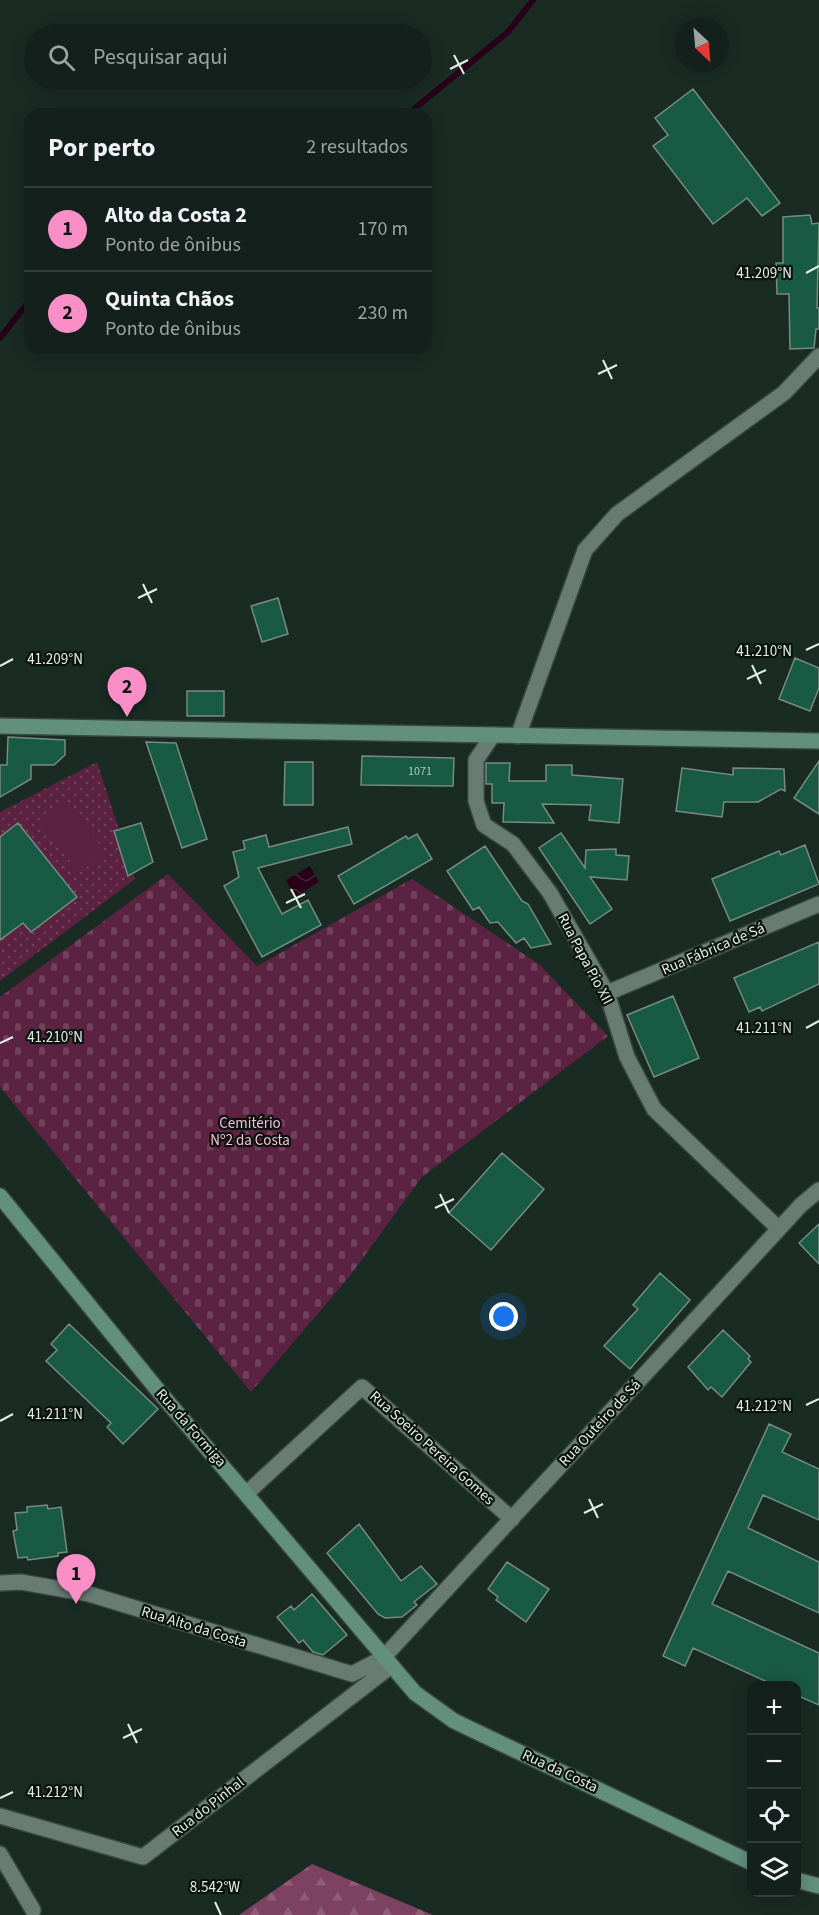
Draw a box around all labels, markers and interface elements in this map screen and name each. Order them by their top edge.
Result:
north arrow [675,18,729,72]
search box [24,24,432,90]
icon: search [45,41,78,74]
text: Pesquisar aqui [93,41,228,73]
text: Por perto [48,129,156,166]
text: 2 resultados [306,133,408,161]
text: Alto da Costa 2 [105,199,247,231]
text: 1 [62,215,73,243]
text: 170 m [358,215,408,243]
text: Ponto de ônibus [105,231,241,259]
text: 41.209°N [736,263,792,284]
text: Quinta Chãos [105,283,234,315]
text: 2 [62,299,73,327]
text: 230 m [358,299,408,327]
text: Ponto de ônibus [105,315,241,343]
text: 41.210°N [736,641,792,662]
text: 41.209°N [27,649,83,670]
pin: 2 [108,668,146,717]
house number: 1071 [408,763,432,780]
street label: Rua Papa Pio XII [552,910,618,1008]
street label: Rua Fábrica de Sá [658,918,768,980]
text: 41.211°N [736,1018,792,1039]
text: 41.210°N [27,1027,83,1048]
park label: Cemitério Nº2 da Costa [210,1113,290,1151]
your location [489,1302,518,1331]
street label: Rua Outeiro de Sá [554,1375,646,1471]
street label: Rua da Formiga [151,1384,231,1472]
street label: Rua Soeiro Pereira Gomes [365,1386,499,1510]
text: 41.212°N [736,1396,792,1417]
text: 41.211°N [27,1404,83,1425]
pin: 1 [56,1554,96,1604]
street label: Rua Alto da Costa [139,1601,249,1653]
map controls [747,1681,801,1897]
button: + [747,1681,801,1735]
button: − [747,1735,801,1789]
street label: Rua da Costa [519,1744,601,1798]
street label: Rua do Pinhal [167,1772,249,1842]
text: 41.212°N [27,1782,83,1803]
button: locate [747,1789,801,1843]
button: layers [747,1843,801,1897]
text: 8.542°W [190,1877,240,1898]

